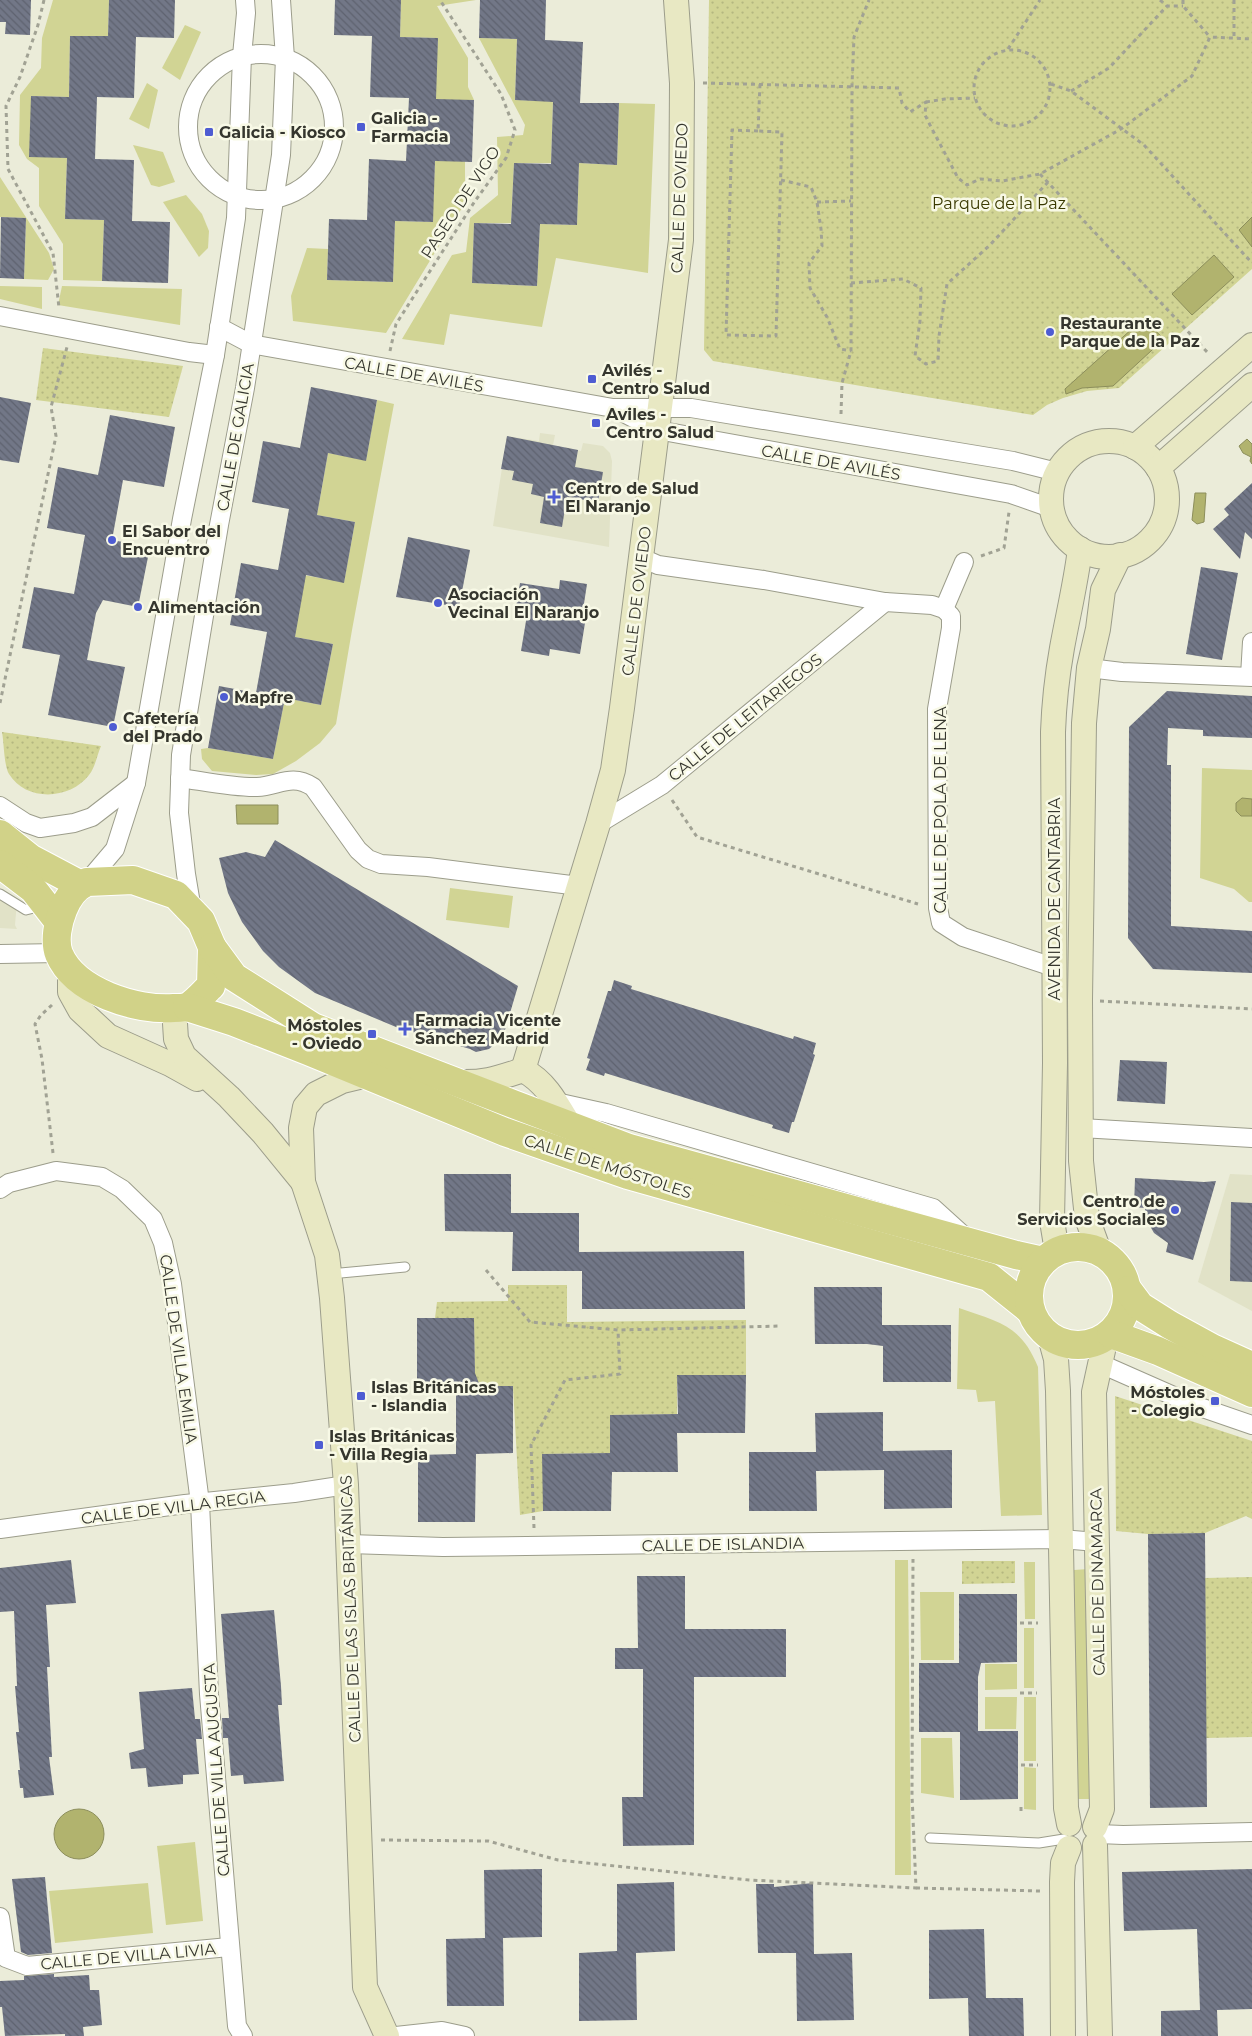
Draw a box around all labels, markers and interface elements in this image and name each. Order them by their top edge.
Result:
place label: Galicia - Farmacia [371,109,449,146]
marker: Galicia - Farmacia [355,121,367,133]
street label: CALLE DE OVIEDO [667,122,692,274]
place label: Galicia - Kiosco [219,123,346,142]
marker: Galicia - Kiosco [203,126,215,138]
street label: PASEO DE VIGO [417,143,504,262]
park label: Parque de la Paz [932,194,1066,213]
place label: Restaurante Parque de la Paz [1060,314,1200,351]
marker: Restaurante Parque de la Paz [1044,326,1056,338]
street label: CALLE DE AVILÉS [343,353,485,396]
street label: CALLE DE GALICIA [213,361,258,513]
place label: Avilés - Centro Salud [601,361,710,398]
marker: Avilés - Centro Salud [586,373,598,385]
place label: Aviles - Centro Salud [605,405,714,442]
marker: Aviles - Centro Salud [590,417,602,429]
street label: CALLE DE AVILÉS [760,441,902,484]
place label: Centro de Salud El Naranjo [565,479,699,516]
marker: Centro de Salud El Naranjo [547,490,561,504]
place label: El Sabor del Encuentro [122,522,221,559]
street label: CALLE DE OVIEDO [618,525,655,677]
marker: El Sabor del Encuentro [106,534,118,546]
place label: Asociación Vecinal El Naranjo [447,585,599,622]
marker: Asociación Vecinal El Naranjo [432,597,444,609]
place label: Alimentación [147,598,260,617]
marker: Alimentación [132,601,144,613]
street label: CALLE DE LEITARIEGOS [665,649,826,785]
place label: Mapfre [234,688,293,707]
marker: Mapfre [218,691,230,703]
street label: CALLE DE POLA DE LENA [931,706,950,914]
place label: Cafetería del Prado [123,709,203,746]
marker: Cafetería del Prado [107,721,119,733]
street label: AVENIDA DE CANTABRIA [1045,797,1064,1000]
place label: Farmacia Vicente Sánchez Madrid [415,1011,561,1048]
place label: Móstoles - Oviedo [287,1016,362,1053]
marker: Farmacia Vicente Sánchez Madrid [399,1023,411,1035]
marker: Móstoles - Oviedo [366,1028,378,1040]
street label: CALLE DE MÓSTOLES [522,1130,694,1203]
place label: Centro de Servicios Sociales [1017,1192,1165,1229]
marker: Centro de Servicios Sociales [1169,1204,1181,1216]
street label: CALLE DE VILLA EMILIA [156,1253,201,1446]
place label: Islas Británicas - Islandia [371,1378,497,1415]
place label: Móstoles - Colegio [1130,1383,1205,1420]
marker: Islas Británicas - Islandia [355,1390,367,1402]
marker: Móstoles - Colegio [1209,1395,1221,1407]
place label: Islas Británicas - Villa Regia [329,1427,455,1464]
marker: Islas Británicas - Villa Regia [313,1439,325,1451]
street label: CALLE DE LAS ISLAS BRITÁNICAS [336,1475,365,1743]
street label: CALLE DE VILLA REGIA [80,1487,267,1528]
street label: CALLE DE DINAMARCA [1086,1487,1109,1676]
street label: CALLE DE ISLANDIA [642,1534,805,1555]
street label: CALLE DE VILLA AUGUSTA [200,1662,233,1877]
street label: CALLE DE VILLA LIVIA [40,1939,217,1974]

